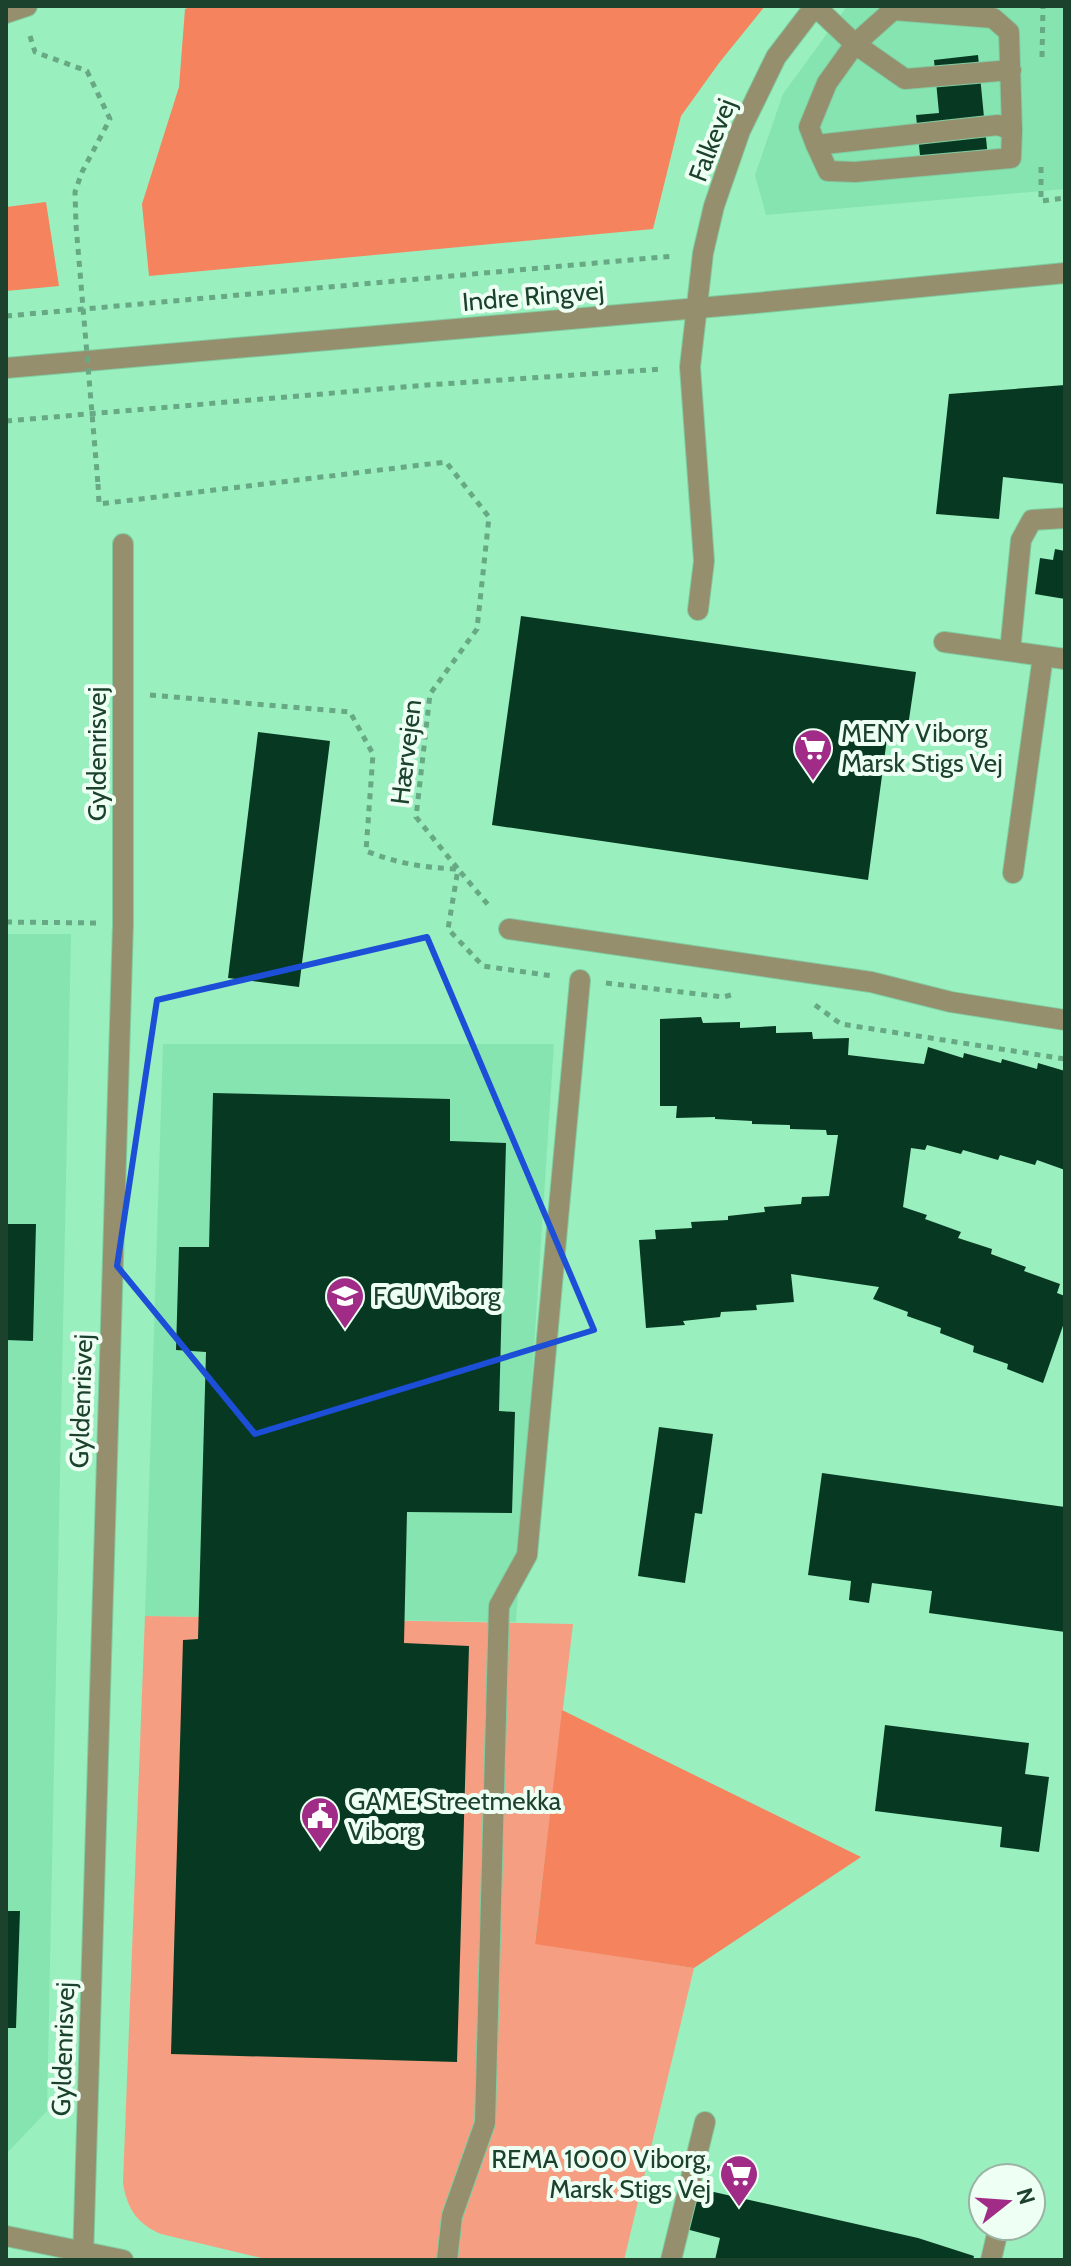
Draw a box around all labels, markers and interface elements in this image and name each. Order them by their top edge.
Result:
street label: Falkevej [682,94,742,186]
street label: Indre Ringvej [461,274,605,318]
street label: Gyldenrisvej [81,687,113,821]
street label: Hærvejen [384,698,428,806]
place label: MENY Viborg Marsk Stigs Vej [841,717,1003,779]
supermarket icon: MENY Viborg Marsk Stigs Vej [792,727,834,782]
school or university icon: FGU Viborg [324,1275,366,1330]
place label: FGU Viborg [373,1280,502,1312]
street label: Gyldenrisvej [63,1333,99,1469]
place label: GAME Streetmekka Viborg [348,1785,562,1847]
public building icon: GAME Streetmekka Viborg [299,1795,341,1850]
street label: Gyldenrisvej [45,1981,81,2117]
place label: REMA 1000 Viborg, Marsk Stigs Vej [491,2143,711,2205]
supermarket icon: REMA 1000 Viborg, Marsk Stigs Vej [718,2153,760,2208]
north arrow [967,2162,1047,2242]
text: N [1010,2185,1041,2208]

